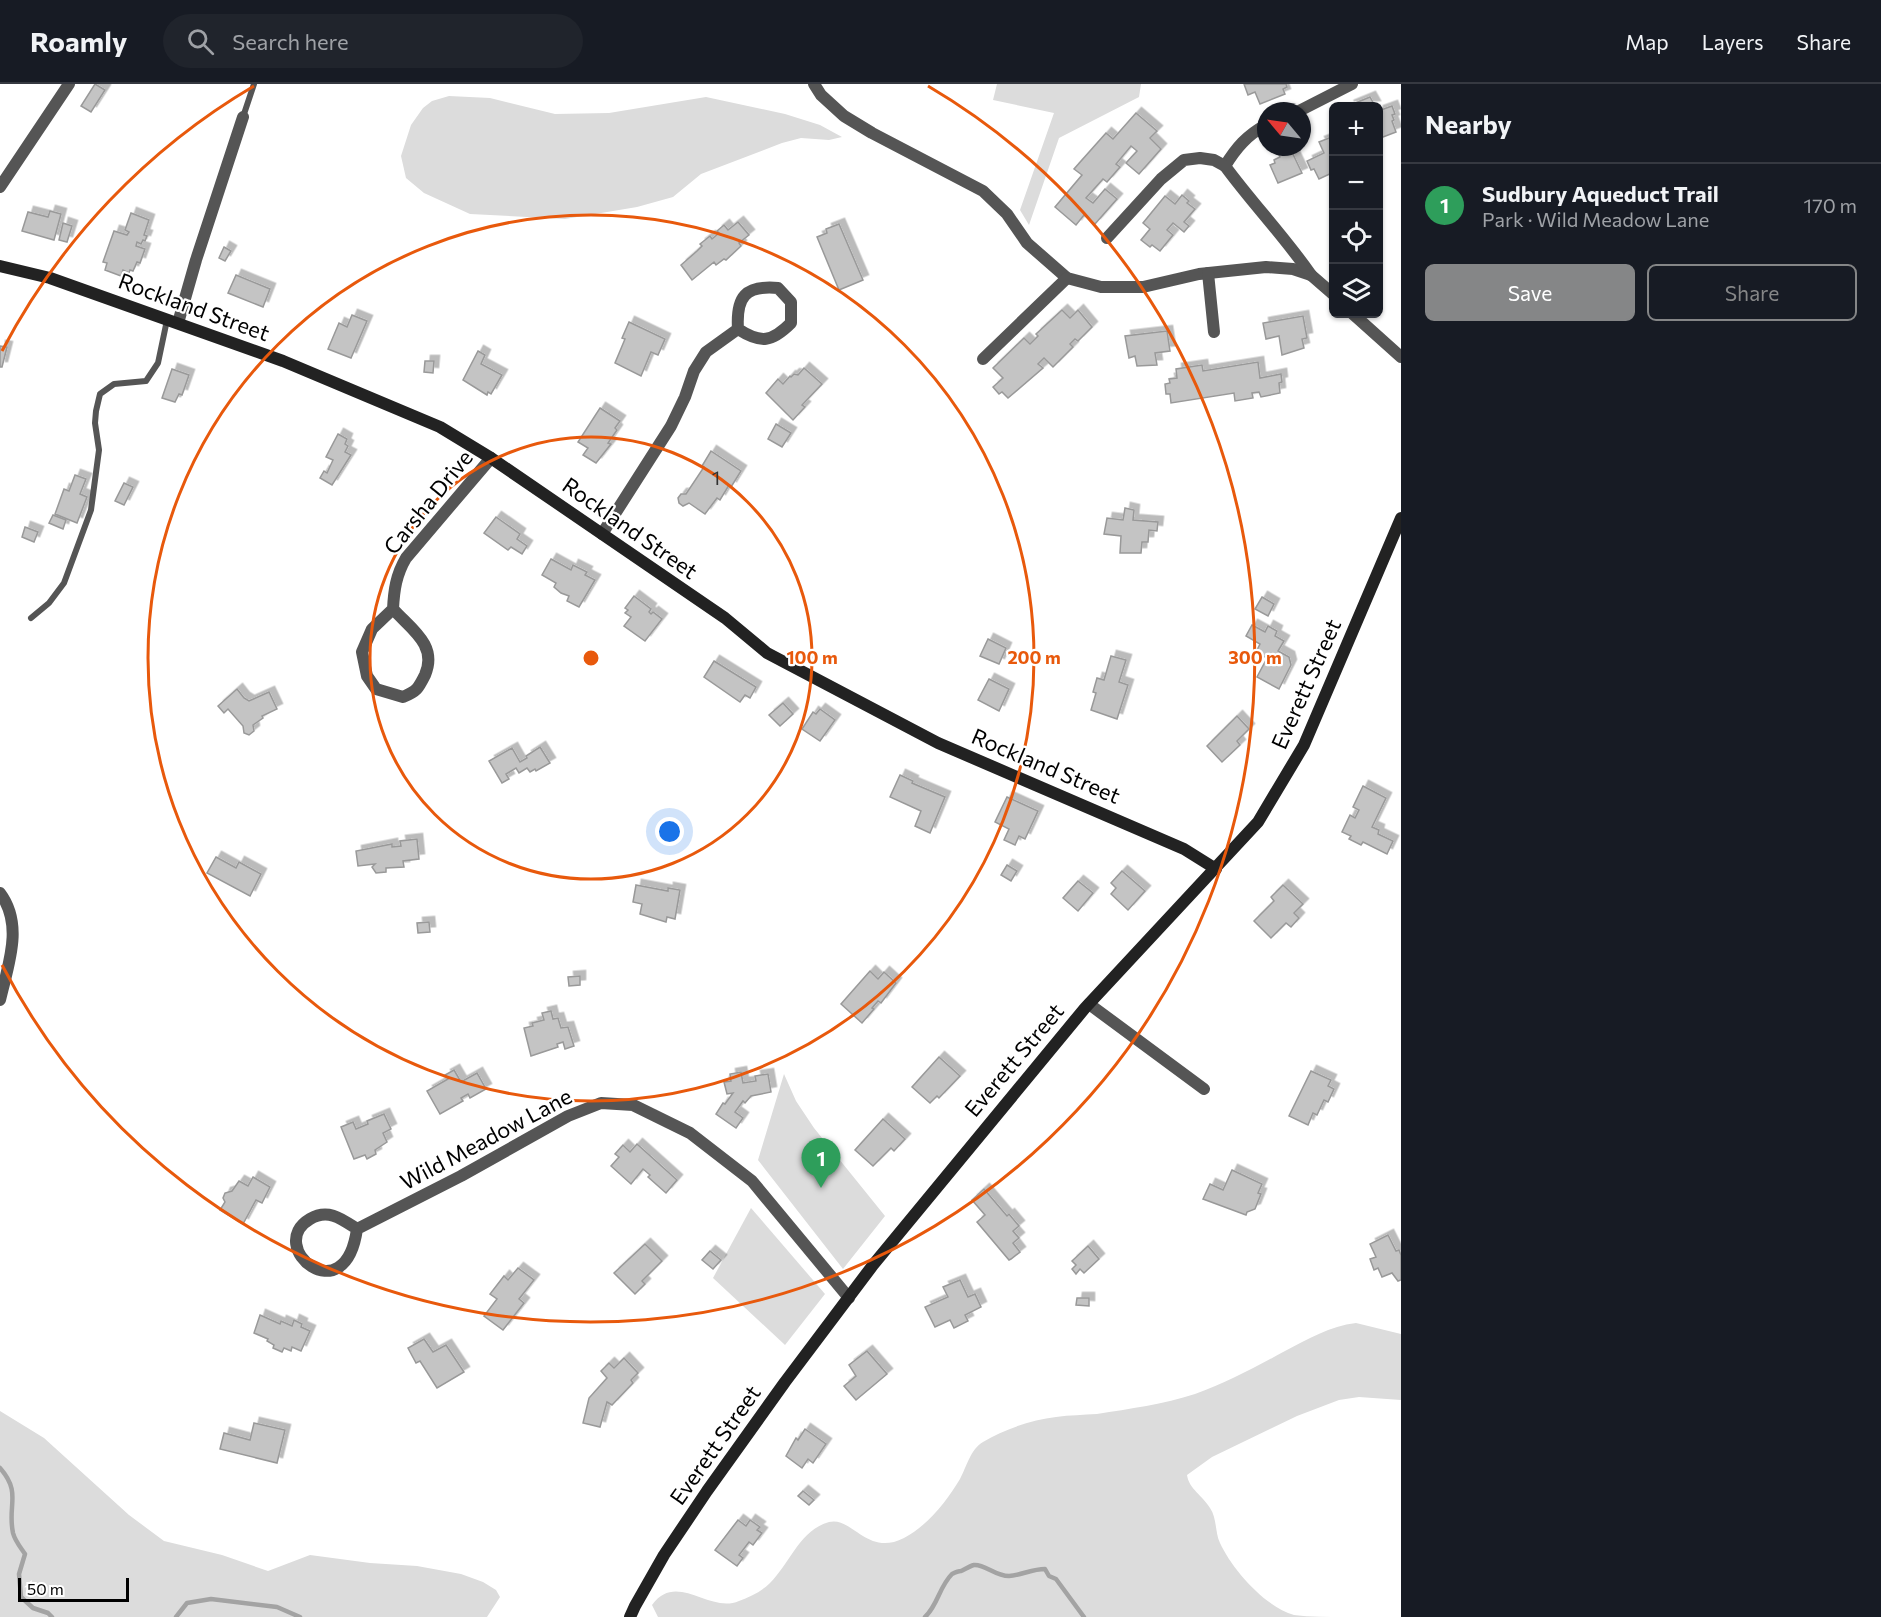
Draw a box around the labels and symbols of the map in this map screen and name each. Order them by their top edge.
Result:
north arrow [1257,102,1311,156]
street label: Rockland Street [115,267,273,346]
street label: Carsha Drive [377,444,478,559]
house number: 1 [712,465,720,489]
street label: Rockland Street [558,471,703,584]
street label: Everett Street [1265,615,1346,753]
text: 100 m [786,646,838,668]
text: 200 m [1007,646,1061,668]
text: 300 m [1228,646,1282,668]
centre of rings [581,648,601,668]
street label: Rockland Street [968,722,1125,809]
your location [655,817,684,846]
street label: Everett Street [958,998,1069,1122]
street label: Wild Meadow Lane [395,1082,576,1195]
pin: 1 [802,1138,840,1188]
street label: Everett Street [664,1380,766,1510]
scale bar [18,1575,129,1602]

